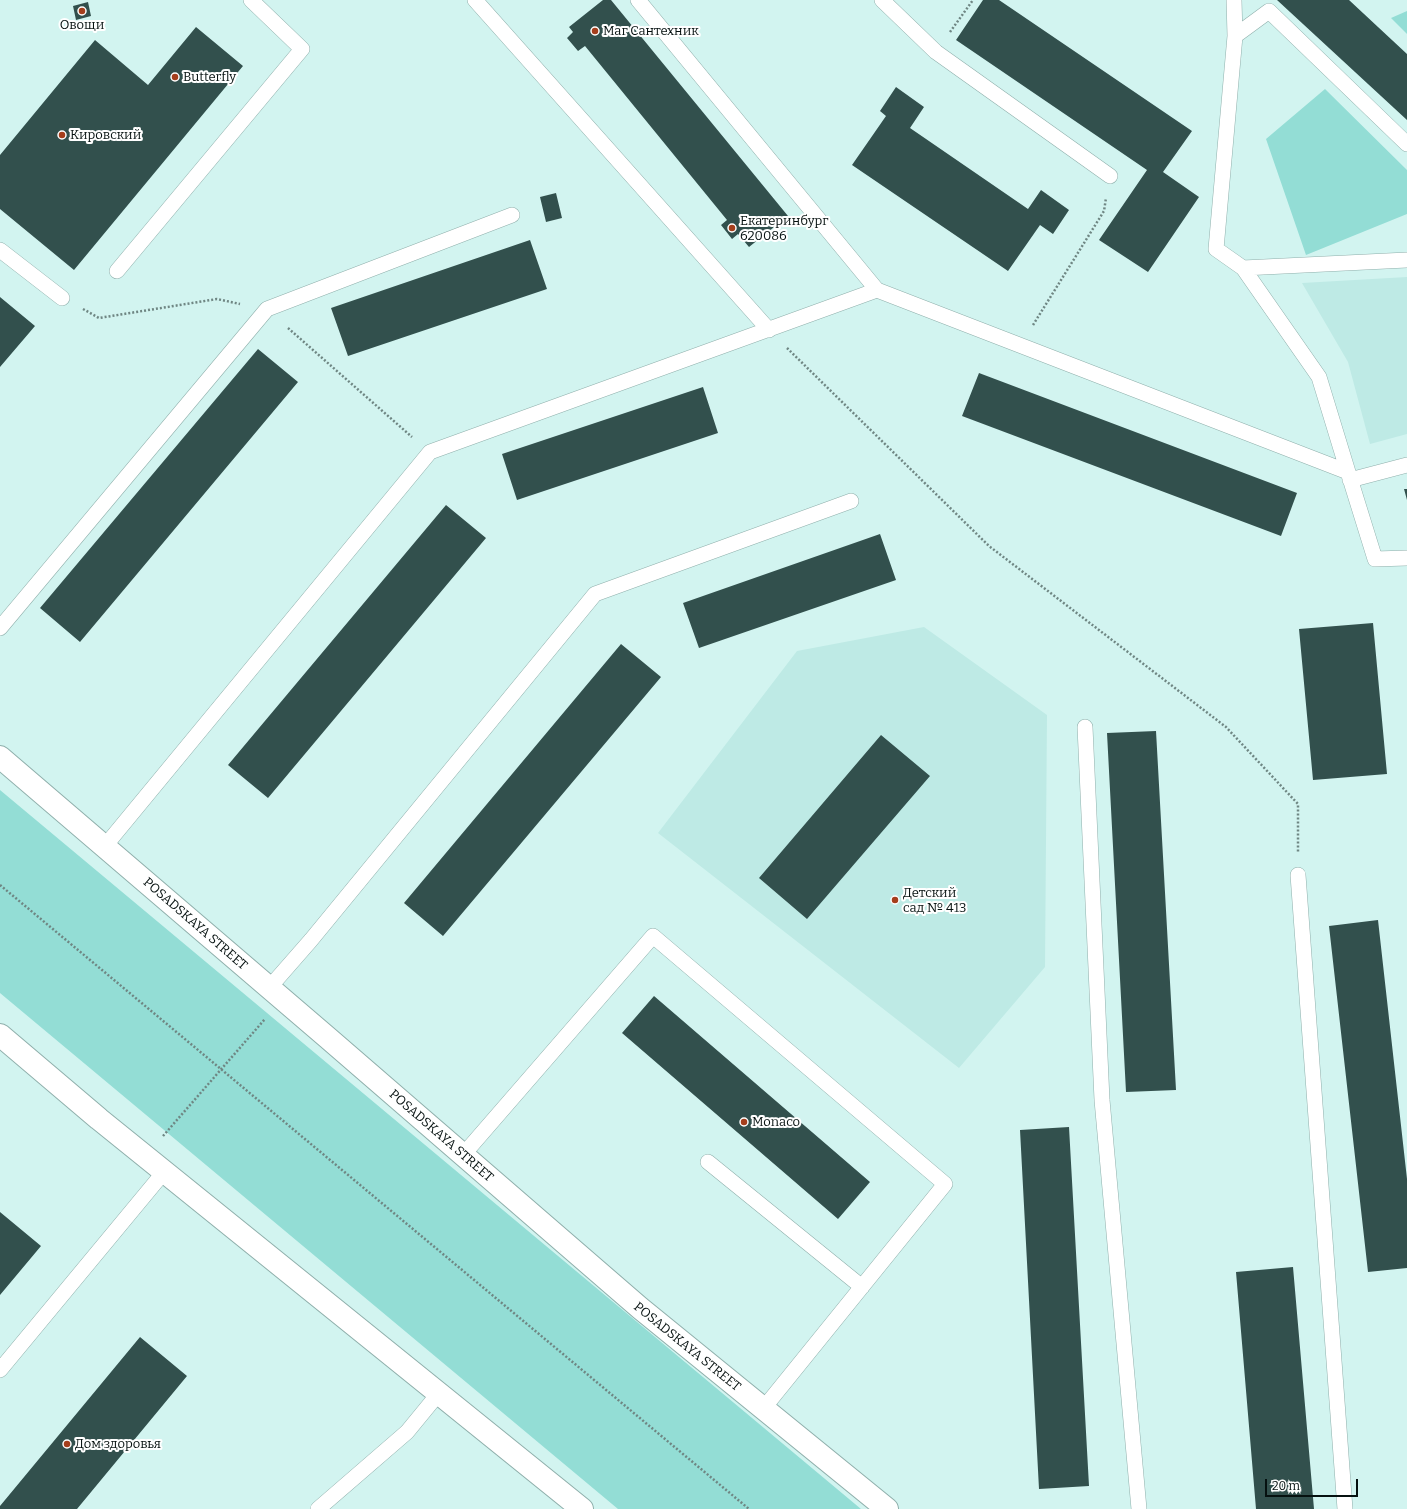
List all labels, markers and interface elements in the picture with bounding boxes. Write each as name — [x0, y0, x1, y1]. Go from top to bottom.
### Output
marker: Овощи — [77, 6, 87, 16]
place label: Овощи — [60, 17, 104, 33]
place label: Маг Сантехник — [603, 23, 699, 39]
marker: Маг Сантехник — [590, 26, 600, 36]
place label: Butterfly — [183, 69, 236, 85]
marker: Butterfly — [170, 72, 180, 82]
place label: Кировский — [70, 127, 141, 143]
marker: Кировский — [57, 130, 67, 140]
place label: Екатеринбург 620086 — [740, 213, 828, 244]
marker: Екатеринбург 620086 — [727, 223, 737, 233]
street label: POSADSKAYA STREET — [140, 875, 250, 973]
place label: Детский сад № 413 — [903, 885, 966, 916]
marker: Детский сад № 413 — [890, 895, 900, 905]
street label: POSADSKAYA STREET — [386, 1087, 496, 1185]
place label: Monaco — [752, 1114, 800, 1130]
marker: Monaco — [739, 1117, 749, 1127]
street label: POSADSKAYA STREET — [630, 1299, 744, 1395]
place label: Дом здоровья — [75, 1436, 161, 1452]
marker: Дом здоровья — [62, 1439, 72, 1449]
scale bar — [1267, 1471, 1360, 1497]
text: 20 m — [1272, 1479, 1300, 1493]

